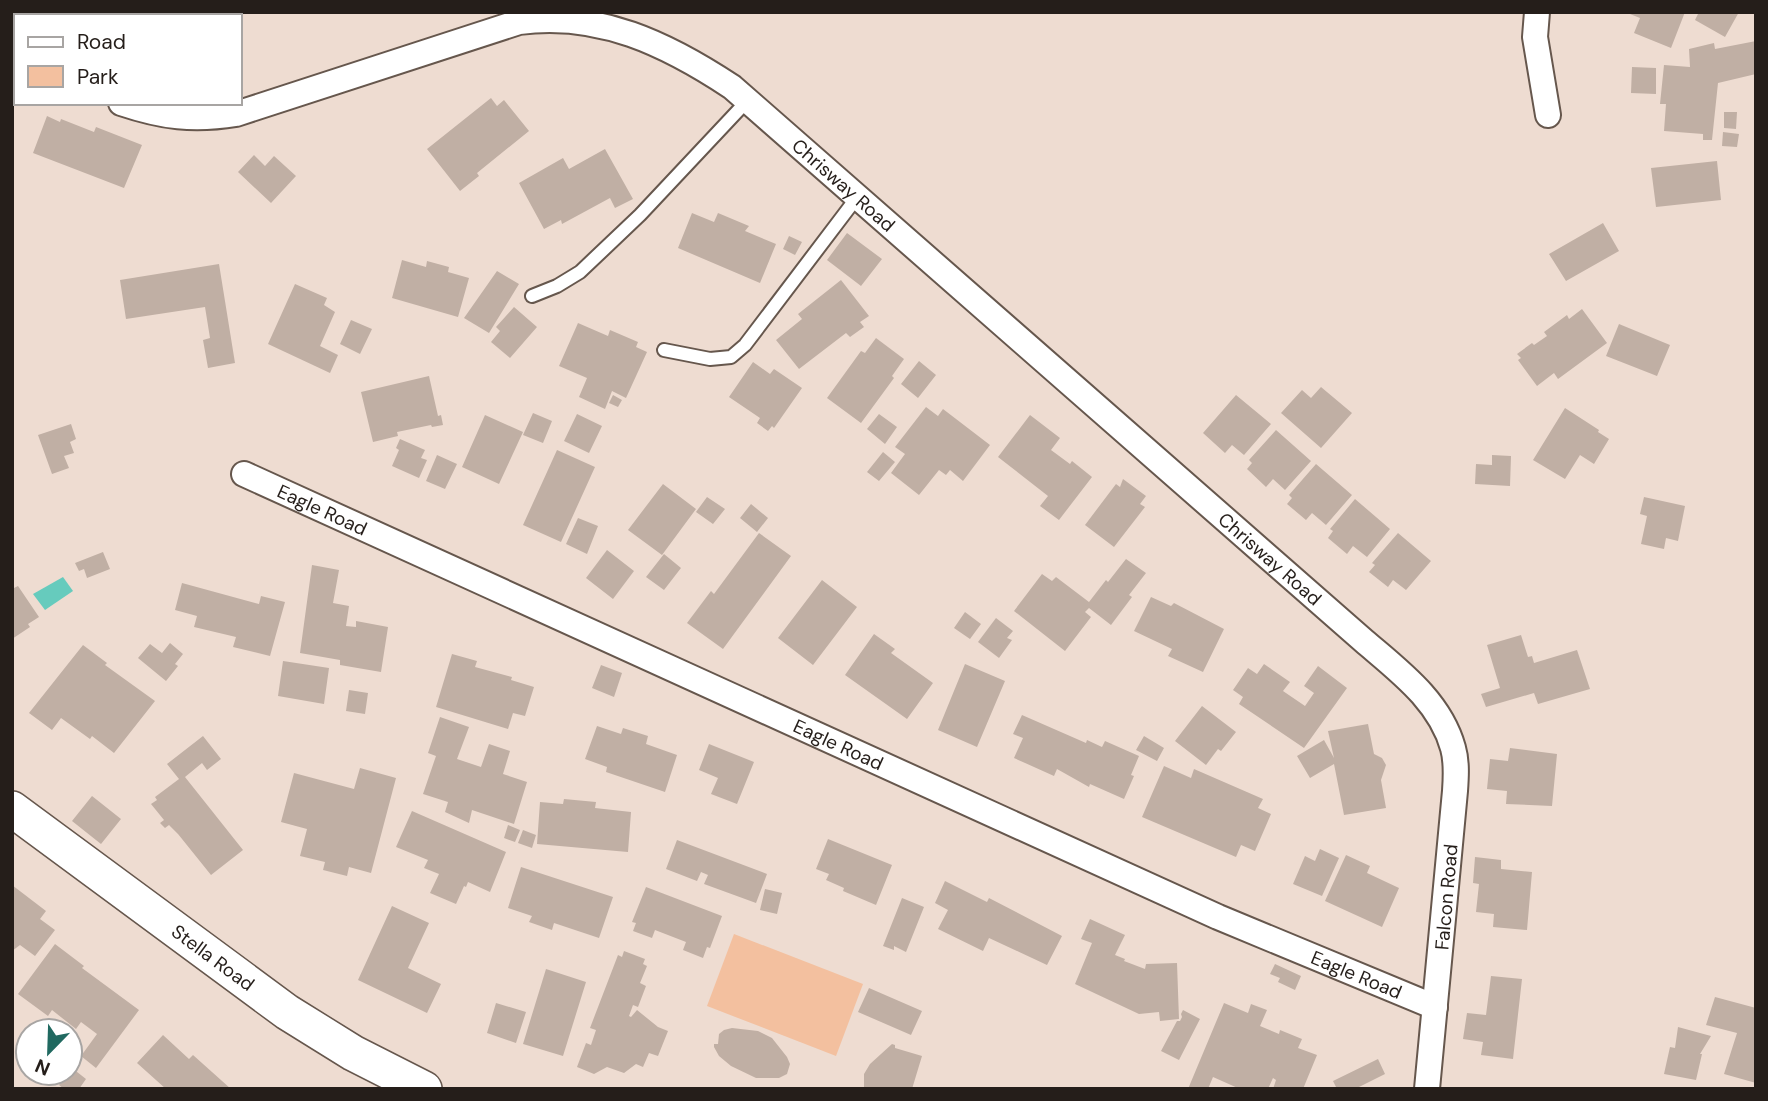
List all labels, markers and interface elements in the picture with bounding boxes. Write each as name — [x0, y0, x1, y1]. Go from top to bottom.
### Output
legend — [14, 14, 242, 105]
text: Road — [77, 28, 126, 56]
text: Park — [77, 63, 119, 91]
street label: Chrisway Road — [786, 133, 900, 237]
street label: Eagle Road — [273, 479, 371, 541]
street label: Chrisway Road — [1213, 507, 1327, 611]
street label: Eagle Road — [789, 714, 887, 776]
street label: Falcon Road — [1429, 843, 1464, 951]
street label: Stella Road — [166, 919, 259, 997]
street label: Eagle Road — [1307, 945, 1406, 1005]
north arrow — [14, 1017, 84, 1087]
text: N — [31, 1053, 54, 1081]

